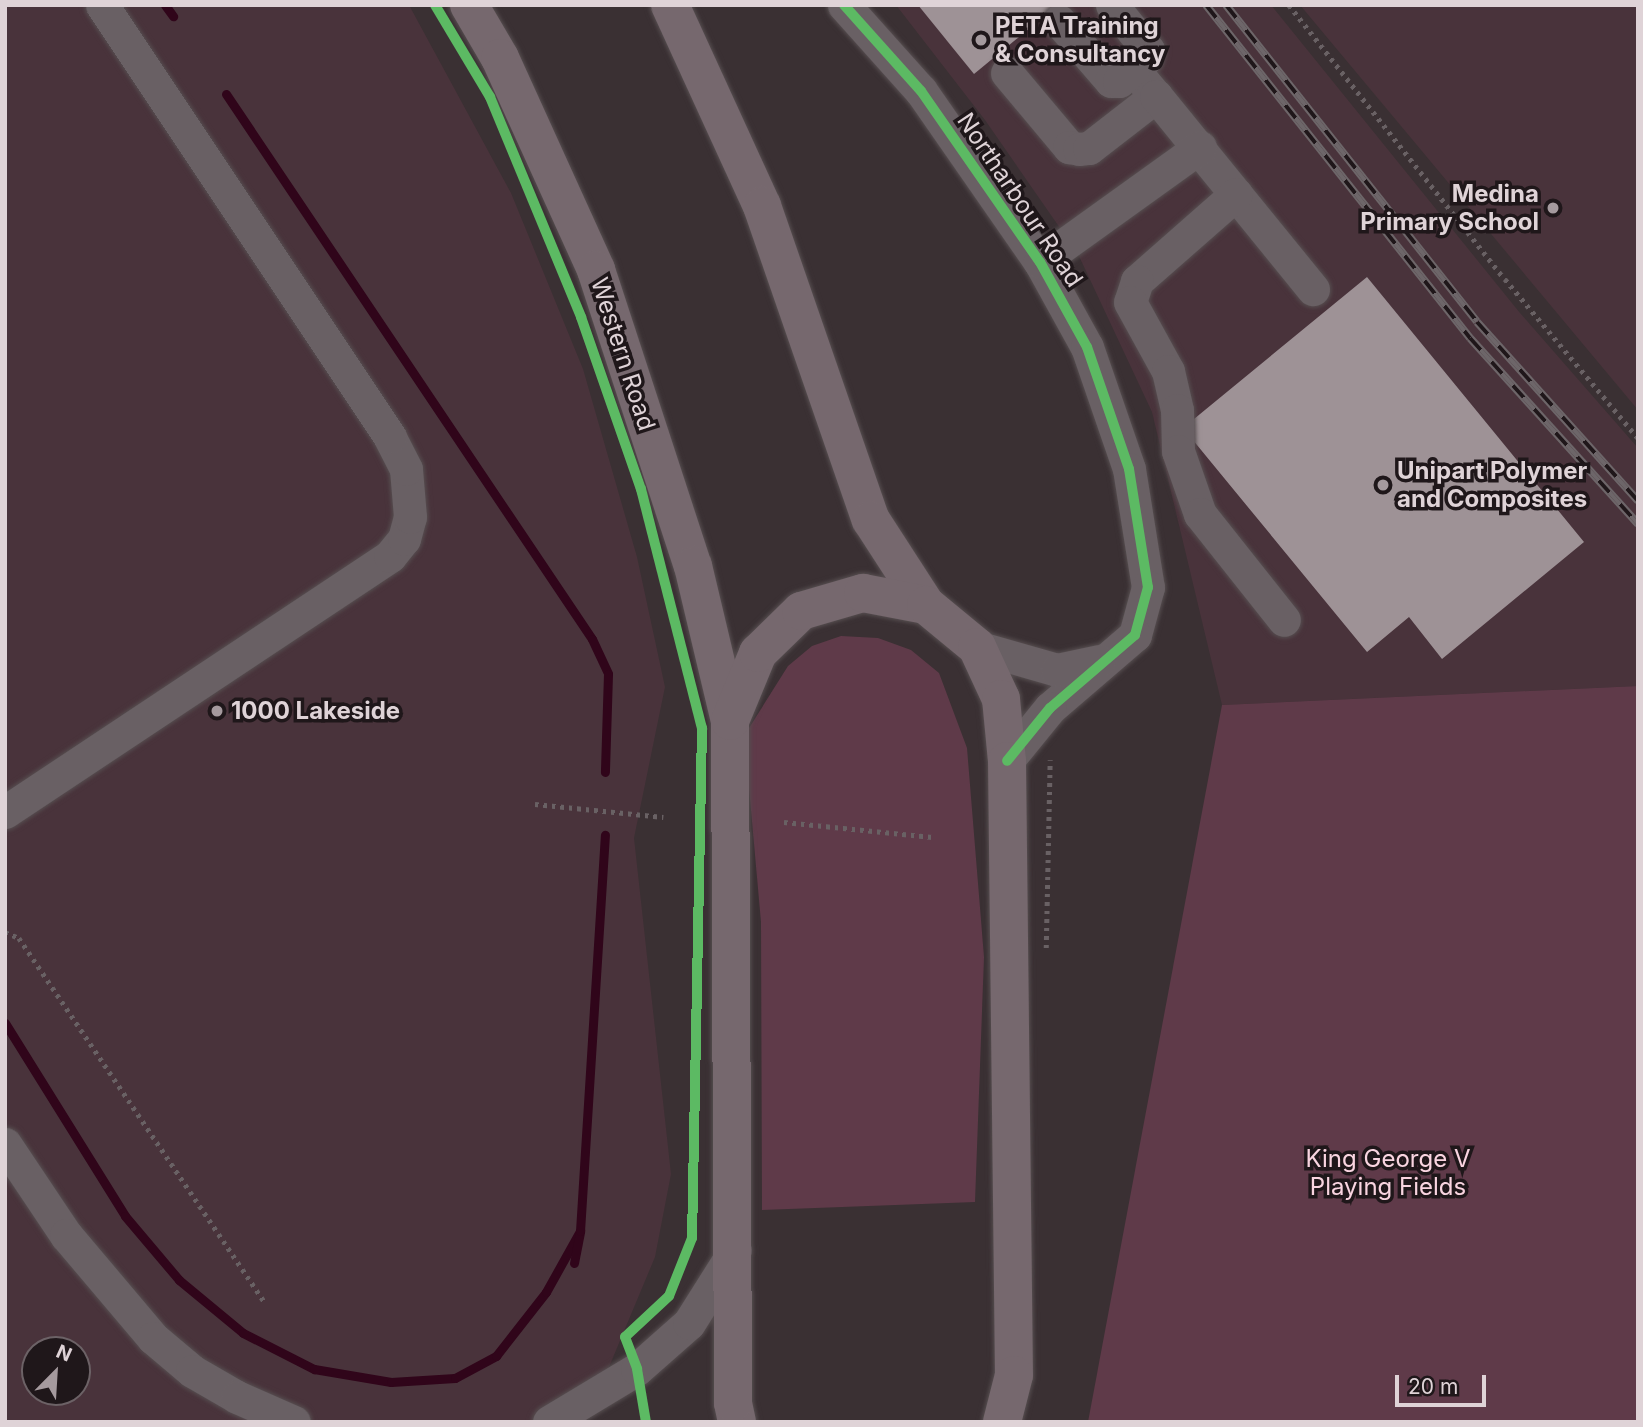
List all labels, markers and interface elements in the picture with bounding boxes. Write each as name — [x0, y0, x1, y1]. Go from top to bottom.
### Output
place label: PETA Training & Consultancy — [995, 12, 1165, 68]
marker: PETA Training & Consultancy — [973, 32, 989, 48]
street label: Northarbour Road — [951, 107, 1089, 293]
place label: Medina Primary School — [1360, 180, 1539, 236]
marker: Medina Primary School — [1545, 200, 1561, 216]
street label: Western Road — [585, 274, 661, 434]
place label: Unipart Polymer and Composites — [1397, 457, 1587, 513]
marker: Unipart Polymer and Composites — [1375, 477, 1391, 493]
place label: 1000 Lakeside — [231, 697, 400, 725]
marker: 1000 Lakeside — [209, 703, 225, 719]
park label: King George V Playing Fields — [1306, 1145, 1470, 1201]
north arrow — [21, 1336, 91, 1406]
text: N — [53, 1340, 75, 1367]
scale bar — [1398, 1360, 1489, 1404]
text: 20 m — [1408, 1374, 1458, 1399]

